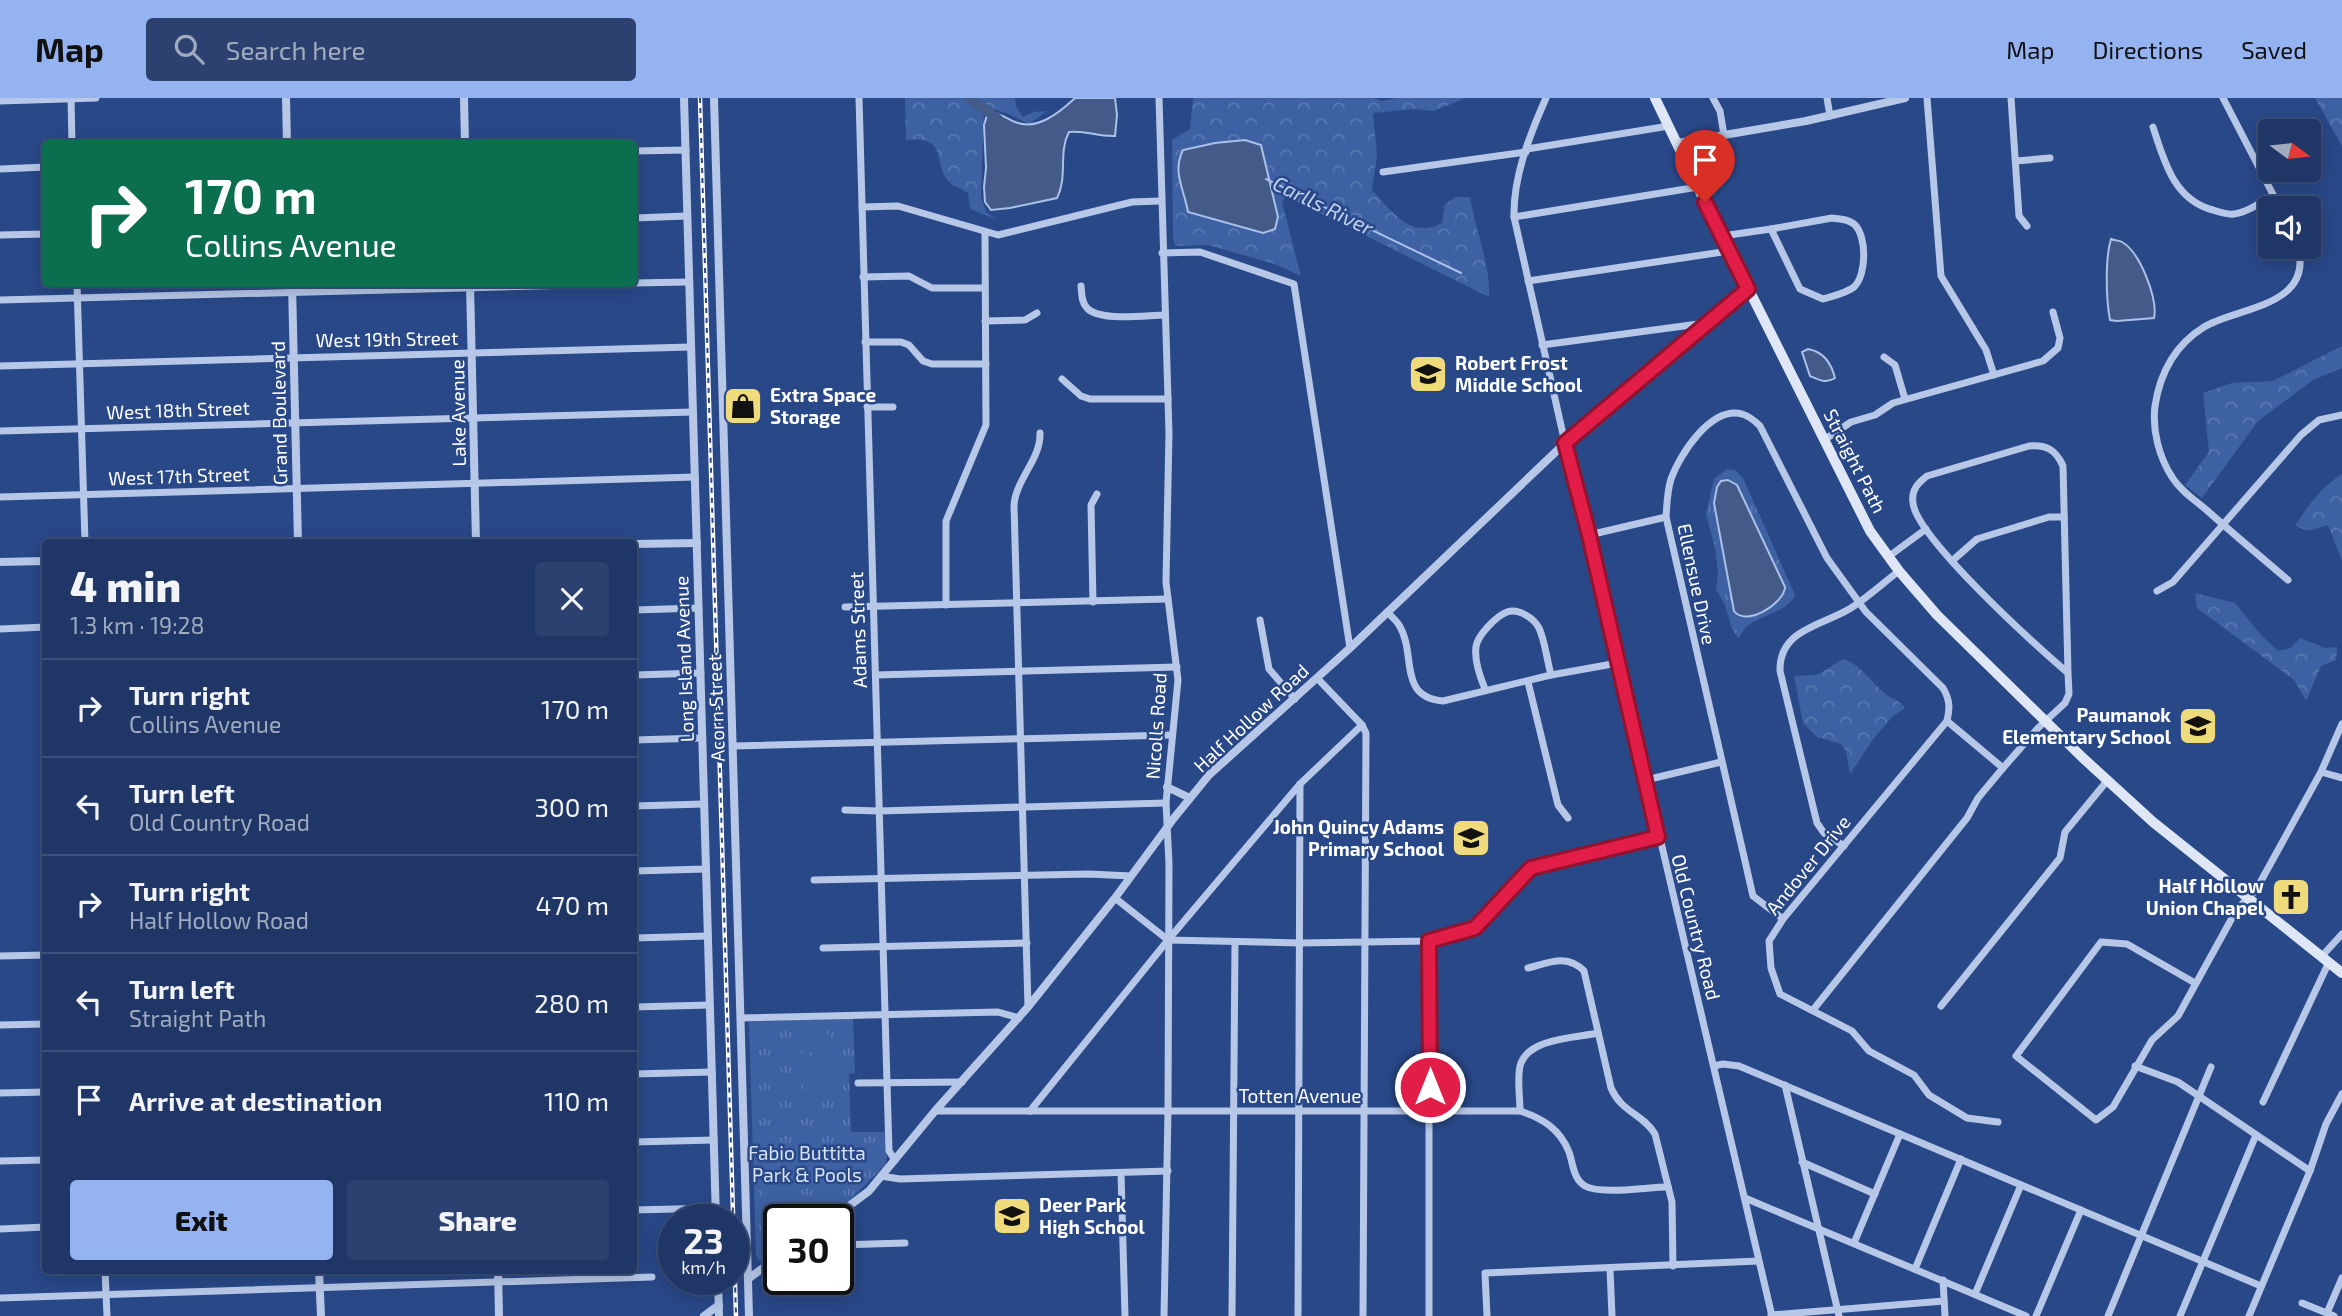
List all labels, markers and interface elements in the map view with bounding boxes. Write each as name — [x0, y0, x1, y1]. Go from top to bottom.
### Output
search box — [146, 18, 636, 81]
text: Map — [35, 29, 104, 69]
icon: search — [170, 30, 208, 68]
text: Search here — [226, 34, 365, 65]
text: Map — [2006, 35, 2054, 64]
text: Directions — [2092, 35, 2203, 64]
text: Saved — [2241, 35, 2307, 64]
north arrow — [2258, 119, 2320, 182]
map controls — [2258, 119, 2321, 259]
pin — [1675, 130, 1735, 202]
icon: arrive — [1686, 141, 1724, 179]
text: 170 m — [185, 165, 317, 224]
icon: right — [70, 168, 161, 259]
water label: Carlls River — [1269, 170, 1379, 240]
button: sound — [2258, 196, 2321, 259]
text: Collins Avenue — [185, 225, 397, 263]
street label: West 19th Street — [315, 326, 459, 351]
street label: Grand Boulevard — [266, 341, 291, 485]
place label: Robert Frost Middle School — [1455, 351, 1583, 396]
school or university icon: Robert Frost Middle School — [1407, 353, 1449, 395]
street label: Lake Avenue — [445, 359, 470, 467]
place label: Extra Space Storage — [770, 383, 876, 428]
shop icon: Extra Space Storage — [722, 385, 764, 427]
street label: West 18th Street — [106, 396, 250, 423]
street label: Straight Path — [1819, 405, 1891, 517]
street label: West 17th Street — [108, 462, 250, 489]
street label: Ellensue Drive — [1673, 521, 1722, 647]
text: 4 min — [70, 560, 181, 610]
button: close — [535, 562, 609, 636]
street label: Adams Street — [844, 571, 871, 689]
street label: Long Island Avenue — [669, 575, 698, 743]
text: 1.3 km · 19:28 — [70, 611, 205, 639]
street label: Acorn Street — [702, 654, 729, 762]
street label: Half Hollow Road — [1188, 659, 1313, 777]
street label: Nicolls Road — [1140, 672, 1171, 780]
text: Turn right — [129, 679, 250, 710]
icon: right — [70, 689, 108, 727]
text: 170 m — [541, 693, 609, 724]
place label: Paumanok Elementary School — [2002, 703, 2172, 749]
school or university icon: Paumanok Elementary School — [2177, 705, 2219, 747]
text: Collins Avenue — [129, 710, 281, 738]
text: Turn left — [129, 777, 235, 808]
icon: left — [70, 787, 108, 825]
text: 300 m — [535, 791, 609, 822]
text: Old Country Road — [129, 808, 310, 836]
street label: Andover Drive — [1761, 810, 1855, 919]
place label: John Quincy Adams Primary School — [1273, 815, 1445, 861]
school or university icon: John Quincy Adams Primary School — [1450, 817, 1492, 859]
street label: Old Country Road — [1667, 852, 1726, 1002]
place label: Half Hollow Union Chapel — [2146, 874, 2265, 919]
text: Turn right — [129, 875, 250, 906]
church icon: Half Hollow Union Chapel — [2270, 876, 2312, 918]
icon: right — [70, 885, 108, 923]
text: 470 m — [535, 889, 609, 920]
text: Half Hollow Road — [129, 906, 309, 934]
text: Turn left — [129, 973, 235, 1004]
icon: left — [70, 983, 108, 1021]
text: 280 m — [534, 987, 609, 1018]
text: Straight Path — [129, 1004, 266, 1032]
position arrow — [1393, 1050, 1467, 1124]
icon: arrive — [70, 1081, 108, 1119]
street label: Totten Avenue — [1239, 1084, 1361, 1107]
text: Arrive at destination — [129, 1085, 382, 1116]
text: 110 m — [544, 1085, 609, 1116]
park label: Fabio Buttitta Park & Pools — [748, 1141, 866, 1186]
button: Exit — [70, 1180, 333, 1260]
button: Share — [347, 1180, 609, 1260]
place label: Deer Park High School — [1039, 1193, 1146, 1238]
school or university icon: Deer Park High School — [991, 1195, 1033, 1237]
speed limit sign: 30 — [763, 1204, 854, 1295]
text: 23 — [683, 1219, 724, 1261]
text: km/h — [681, 1256, 726, 1278]

